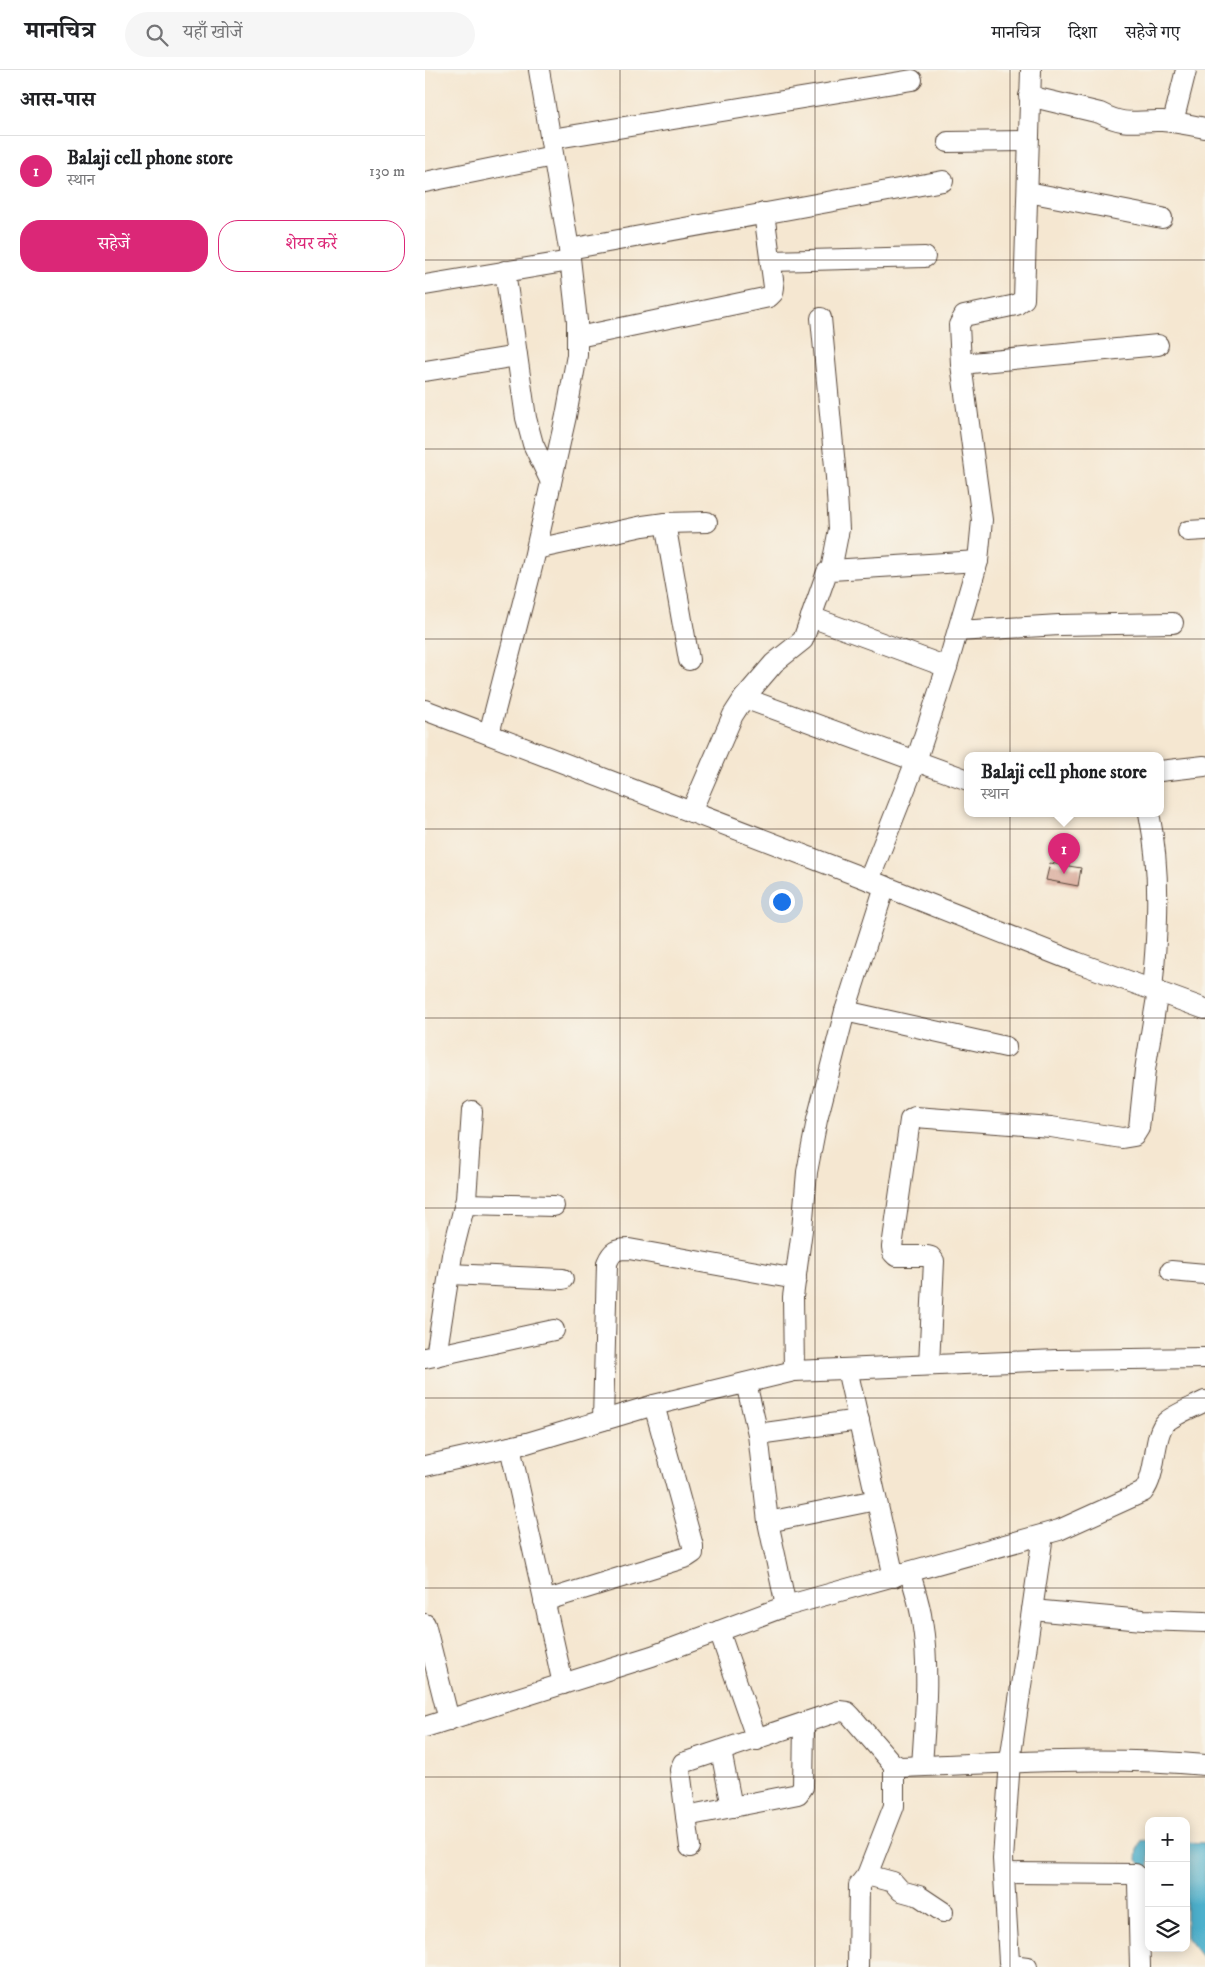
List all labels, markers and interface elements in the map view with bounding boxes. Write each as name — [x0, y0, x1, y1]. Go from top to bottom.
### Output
search box — [125, 12, 475, 57]
text: मानचित्र — [25, 16, 95, 46]
icon: search — [143, 21, 171, 49]
text: यहाँ खोजें — [183, 21, 243, 44]
text: मानचित्र — [992, 22, 1040, 44]
text: दिशा — [1068, 22, 1097, 44]
text: सहेजे गए — [1125, 22, 1180, 44]
text: आस-पास — [20, 87, 95, 113]
text: Balaji cell phone store — [67, 147, 233, 170]
text: 1 — [33, 161, 39, 181]
text: 130 m — [369, 161, 405, 181]
text: स्थान — [67, 170, 95, 190]
button: सहेजें — [20, 220, 208, 272]
button: शेयर करें — [218, 220, 405, 272]
popup — [964, 752, 1164, 817]
text: Balaji cell phone store — [981, 761, 1147, 784]
text: स्थान — [981, 784, 1009, 804]
pin: 1 — [1048, 833, 1080, 874]
your location — [769, 889, 795, 915]
map controls — [1145, 1817, 1190, 1952]
button: + — [1145, 1817, 1190, 1862]
button: − — [1145, 1862, 1190, 1907]
button: layers — [1145, 1907, 1190, 1952]

